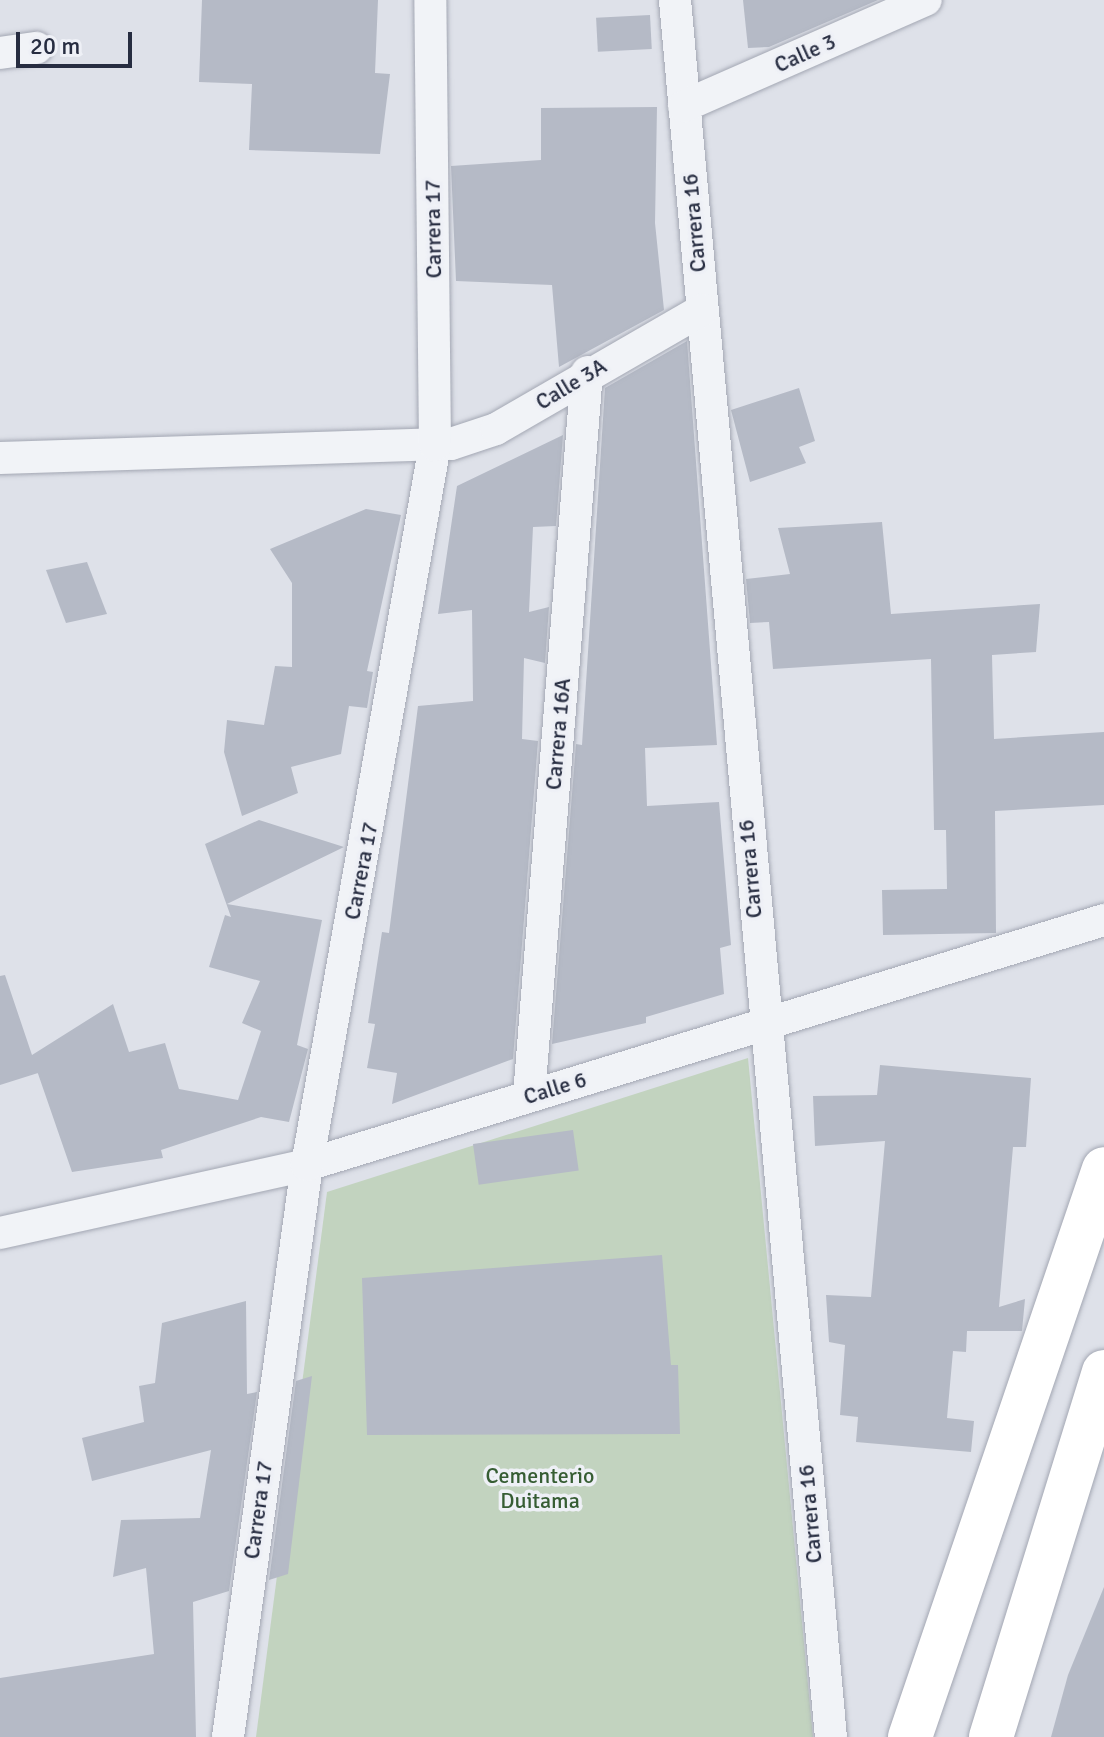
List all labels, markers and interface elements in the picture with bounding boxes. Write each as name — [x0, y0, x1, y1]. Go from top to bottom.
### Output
scale bar — [20, 16, 136, 66]
street label: Calle 3 — [770, 28, 840, 78]
text: 20 m — [30, 31, 80, 61]
street label: Carrera 16 — [677, 173, 711, 273]
street label: Carrera 17 — [419, 179, 447, 279]
street label: Calle 3A — [531, 353, 611, 415]
street label: Carrera 16A — [540, 677, 576, 791]
street label: Carrera 16 — [733, 819, 767, 919]
street label: Carrera 17 — [339, 820, 383, 922]
street label: Calle 6 — [520, 1066, 590, 1110]
street label: Carrera 17 — [238, 1459, 278, 1561]
park label: Cementerio Duitama — [485, 1462, 595, 1514]
street label: Carrera 16 — [793, 1464, 827, 1564]

